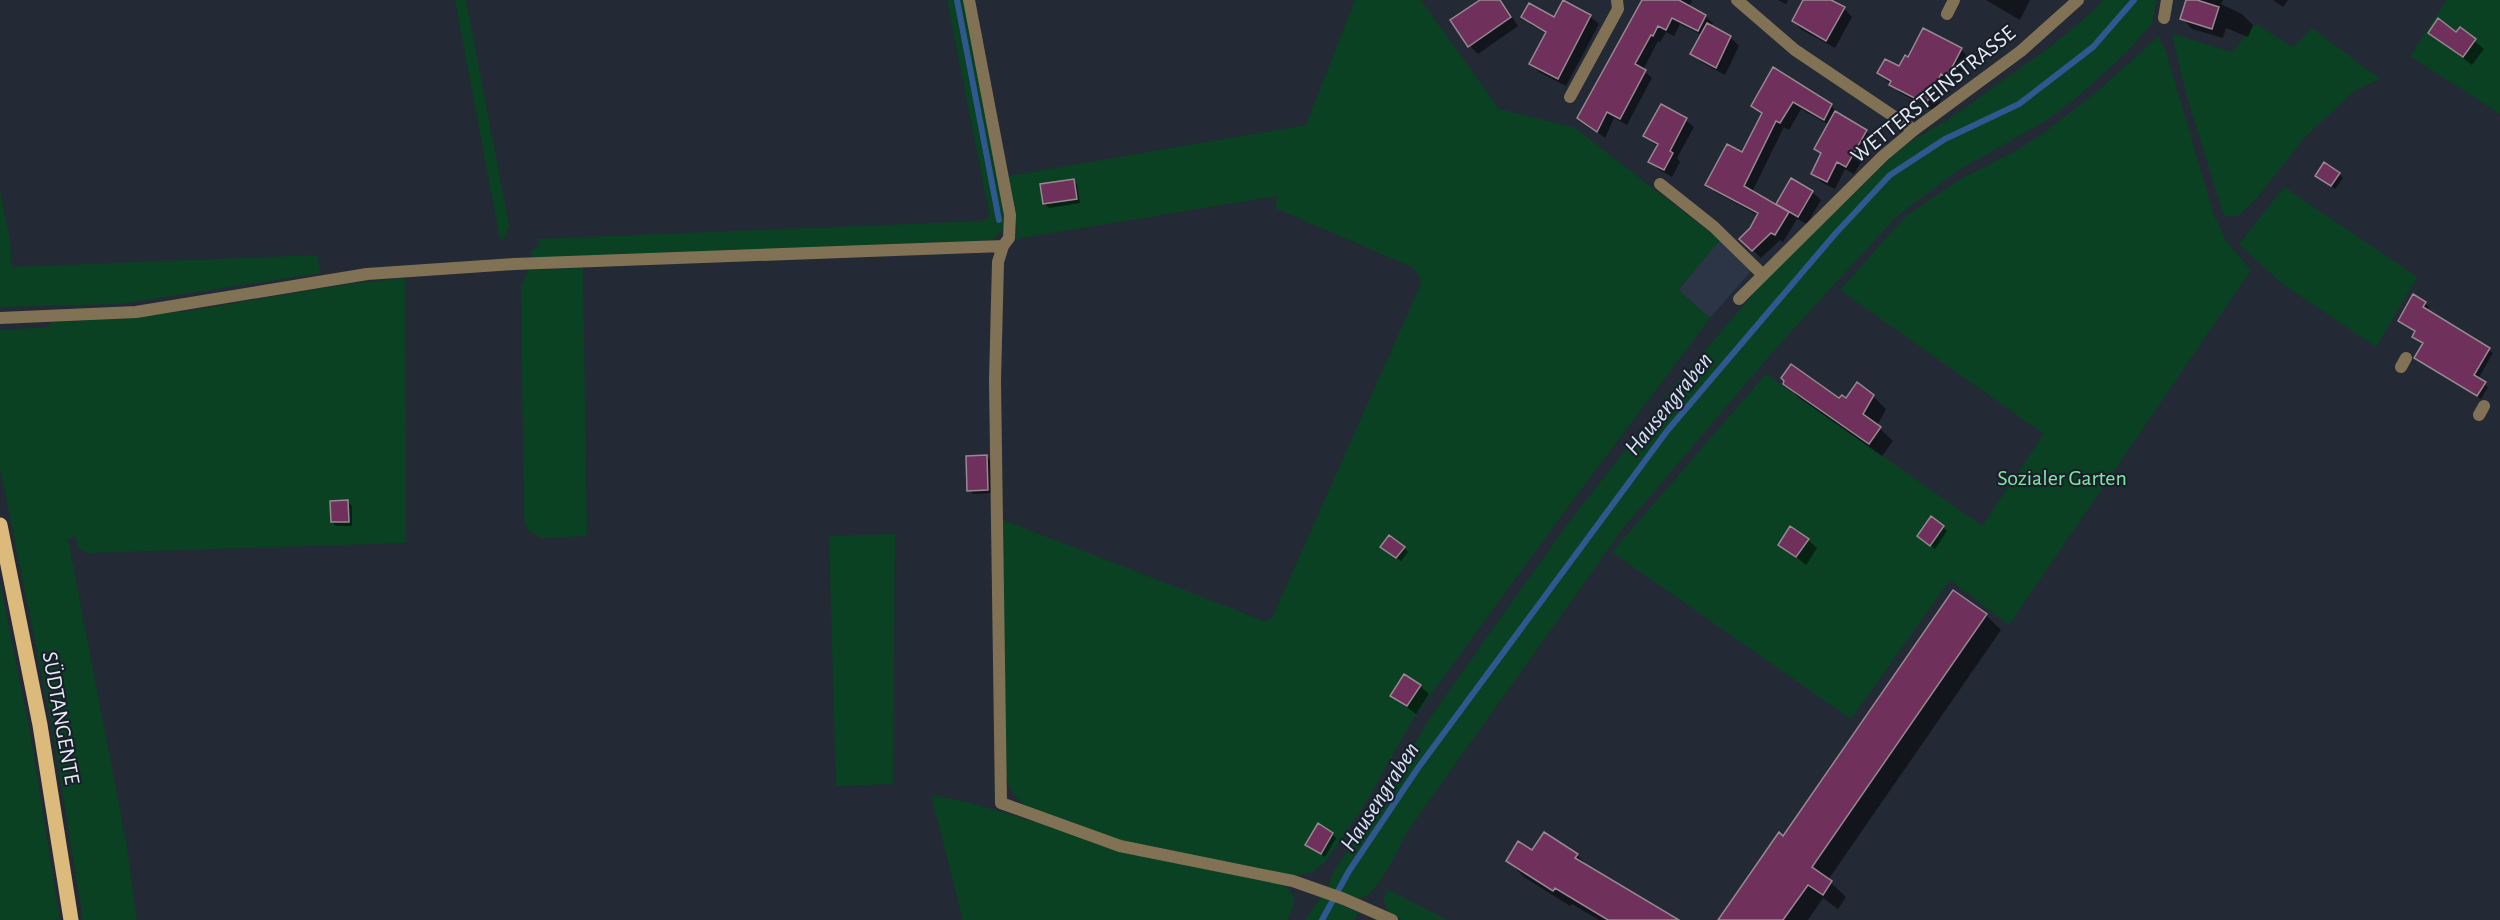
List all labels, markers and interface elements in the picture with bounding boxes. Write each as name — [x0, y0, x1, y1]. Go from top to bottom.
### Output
street label: WETTERSTEINSTRASSE — [1847, 21, 2020, 167]
water label: Hausengraben — [1620, 348, 1718, 460]
park label: Sozialer Garten — [1997, 467, 2127, 489]
street label: SÜDTANGENTE — [39, 650, 84, 786]
water label: Hausengraben — [1336, 738, 1424, 856]

